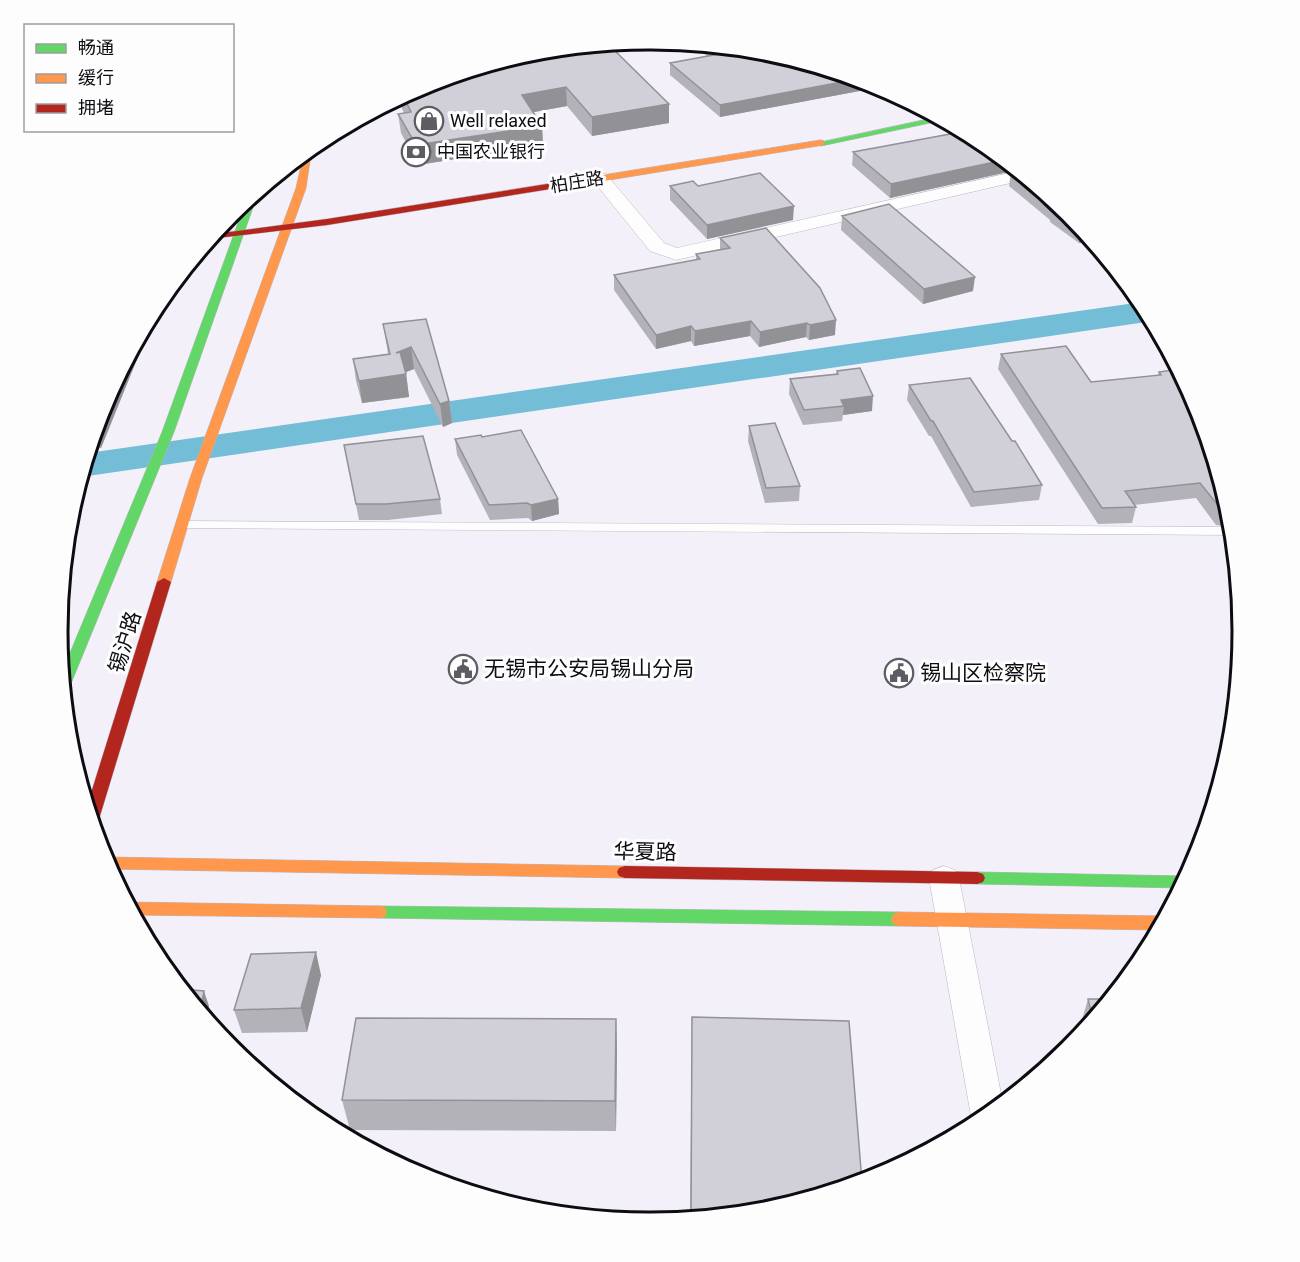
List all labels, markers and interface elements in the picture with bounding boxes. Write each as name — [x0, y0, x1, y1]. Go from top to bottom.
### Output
legend — [24, 24, 234, 132]
text: 畅通 — [78, 37, 114, 58]
text: 缓行 — [78, 67, 114, 88]
text: 拥堵 — [78, 97, 114, 118]
shop icon: Well relaxed — [413, 105, 445, 137]
place label: Well relaxed — [450, 110, 547, 131]
bank icon: 中国农业银行 — [400, 136, 432, 168]
place label: 中国农业银行 — [437, 141, 545, 162]
street label: 柏庄路 — [549, 167, 605, 196]
street label: 锡沪路 — [104, 608, 146, 676]
public building icon: 无锡市公安局锡山分局 — [447, 653, 479, 685]
place label: 无锡市公安局锡山分局 — [484, 657, 694, 681]
public building icon: 锡山区检察院 — [883, 657, 915, 689]
place label: 锡山区检察院 — [920, 661, 1046, 685]
street label: 华夏路 — [613, 839, 677, 865]

